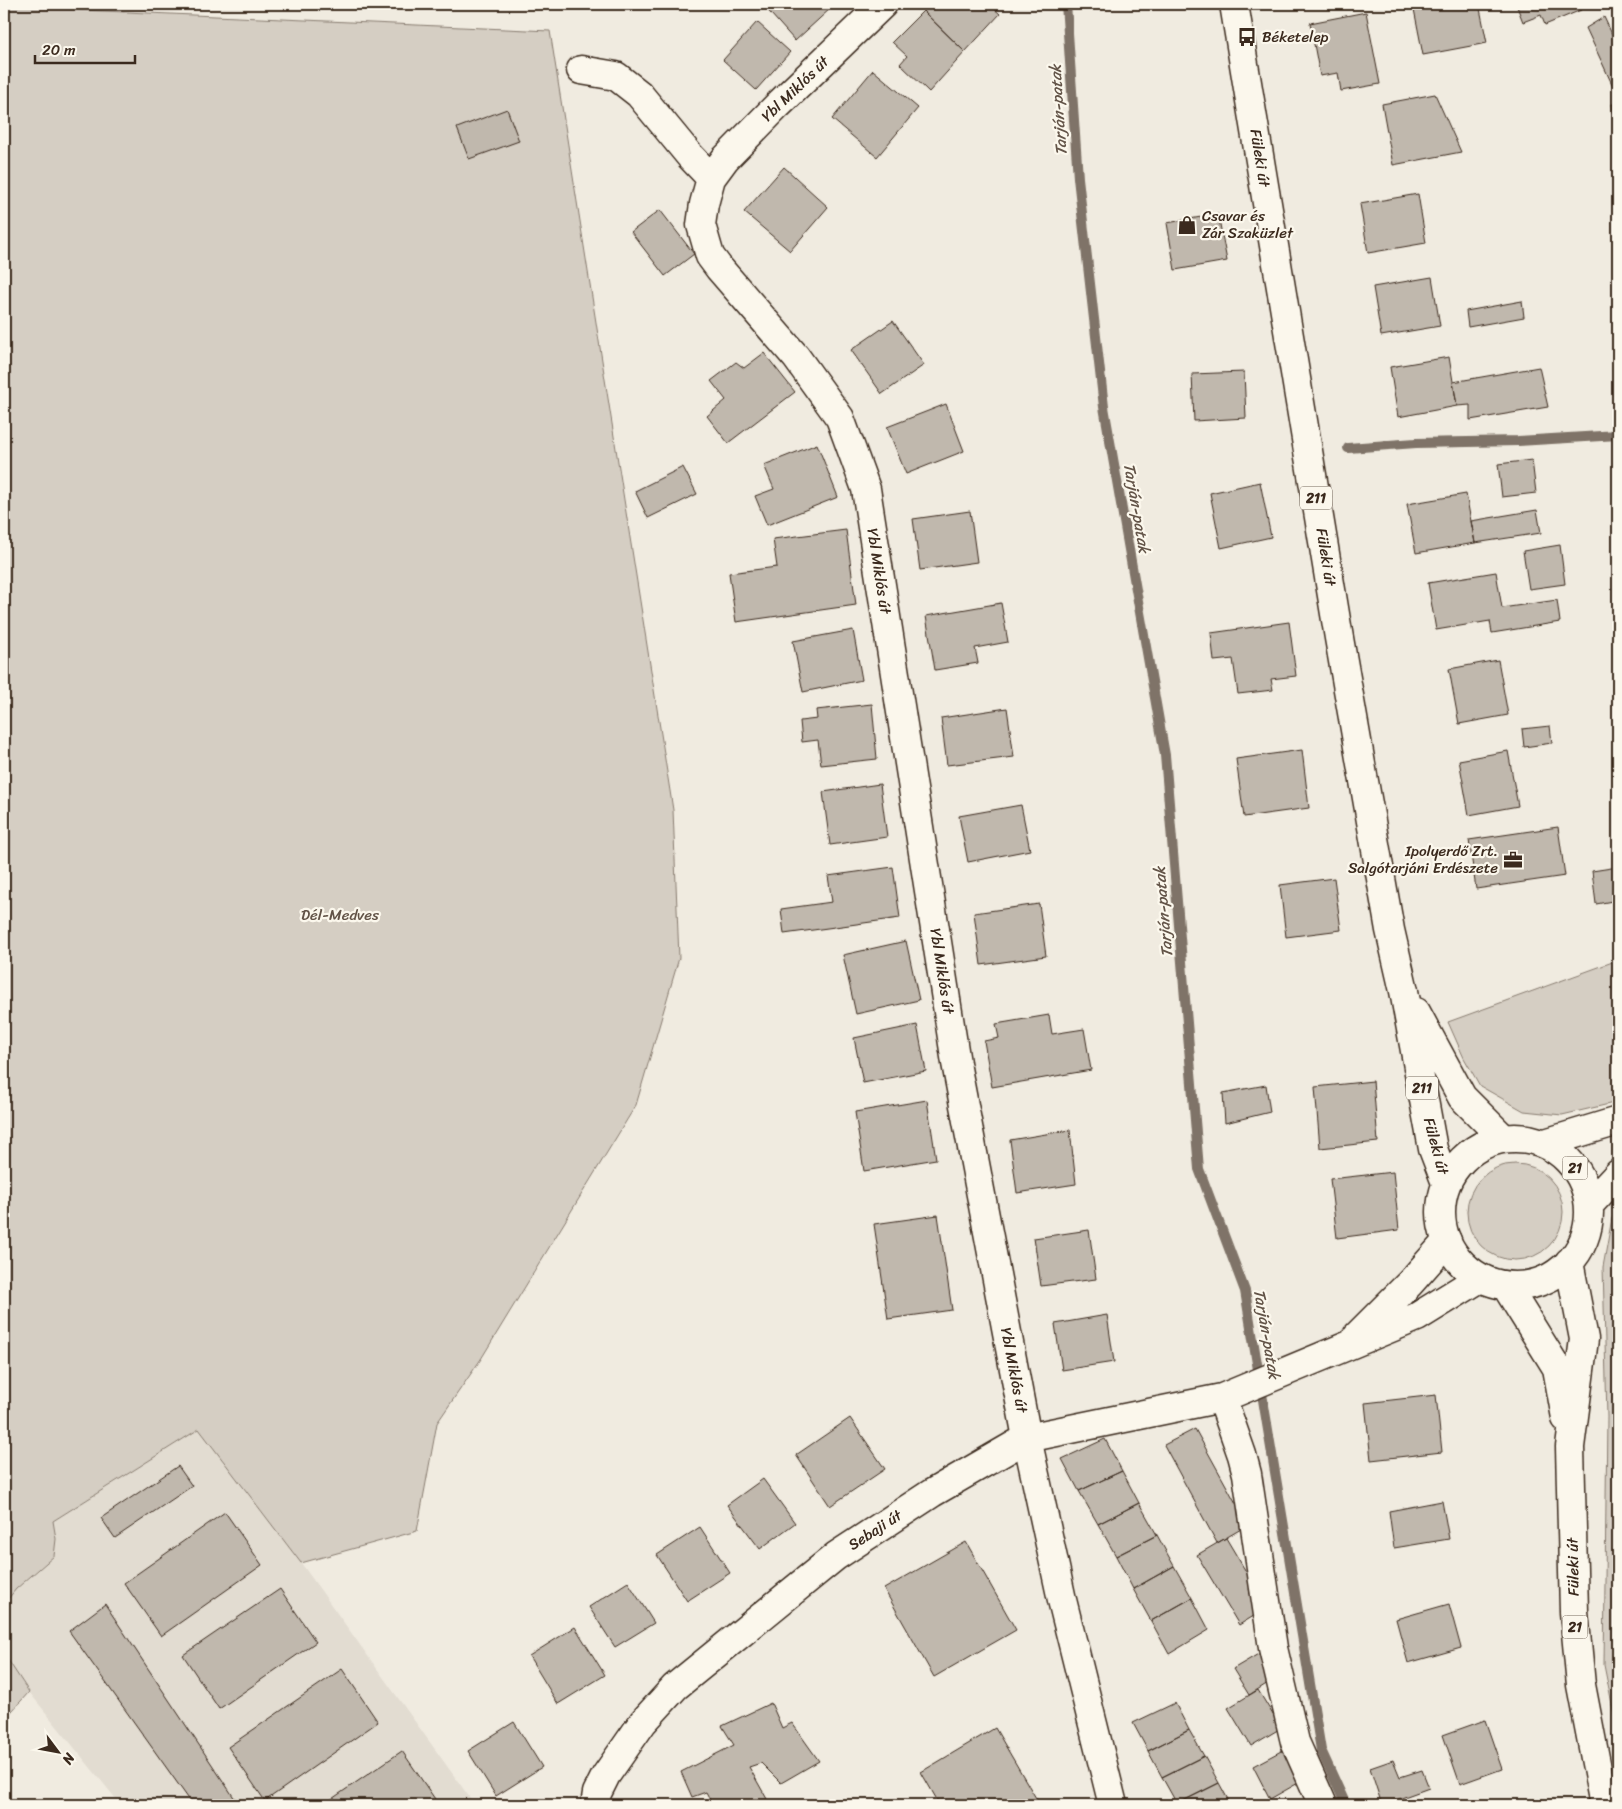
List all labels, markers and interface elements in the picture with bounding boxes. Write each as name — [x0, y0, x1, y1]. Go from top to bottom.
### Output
place label: Béketelep — [1262, 24, 1329, 50]
bus stop icon: Béketelep — [1236, 26, 1258, 48]
scale bar — [35, 32, 135, 64]
text: 20 m — [42, 37, 76, 63]
street label: Ybl Miklós út — [755, 49, 836, 128]
water label: Tarján-patak — [1040, 62, 1076, 157]
street label: Füleki út — [1243, 127, 1278, 190]
place label: Csavar és Zár Szaküzlet — [1202, 203, 1294, 246]
shop icon: Csavar és Zár Szaküzlet — [1176, 214, 1198, 236]
water label: Tarján-patak — [1115, 460, 1159, 557]
road number: 211 — [1300, 486, 1332, 509]
street label: Ybl Miklós út — [859, 526, 899, 617]
street label: Füleki út — [1309, 526, 1344, 589]
place label: Ipolyerdő Zrt. Salgótarjáni Erdészete — [1348, 838, 1498, 881]
office icon: Ipolyerdő Zrt. Salgótarjáni Erdészete — [1502, 849, 1524, 871]
water label: Tarján-patak — [1144, 864, 1181, 959]
park label: Dél-Medves — [301, 902, 379, 928]
street label: Ybl Miklós út — [922, 926, 962, 1017]
road number: 211 — [1406, 1076, 1438, 1100]
street label: Füleki út — [1416, 1114, 1456, 1178]
road number: 21 — [1562, 1156, 1588, 1180]
water label: Tarján-patak — [1245, 1286, 1289, 1383]
street label: Ybl Miklós út — [993, 1325, 1035, 1416]
street label: Sebaji út — [843, 1502, 908, 1557]
street label: Füleki út — [1559, 1537, 1587, 1596]
road number: 21 — [1562, 1615, 1588, 1638]
north arrow — [32, 1726, 82, 1776]
text: N — [55, 1747, 82, 1770]

